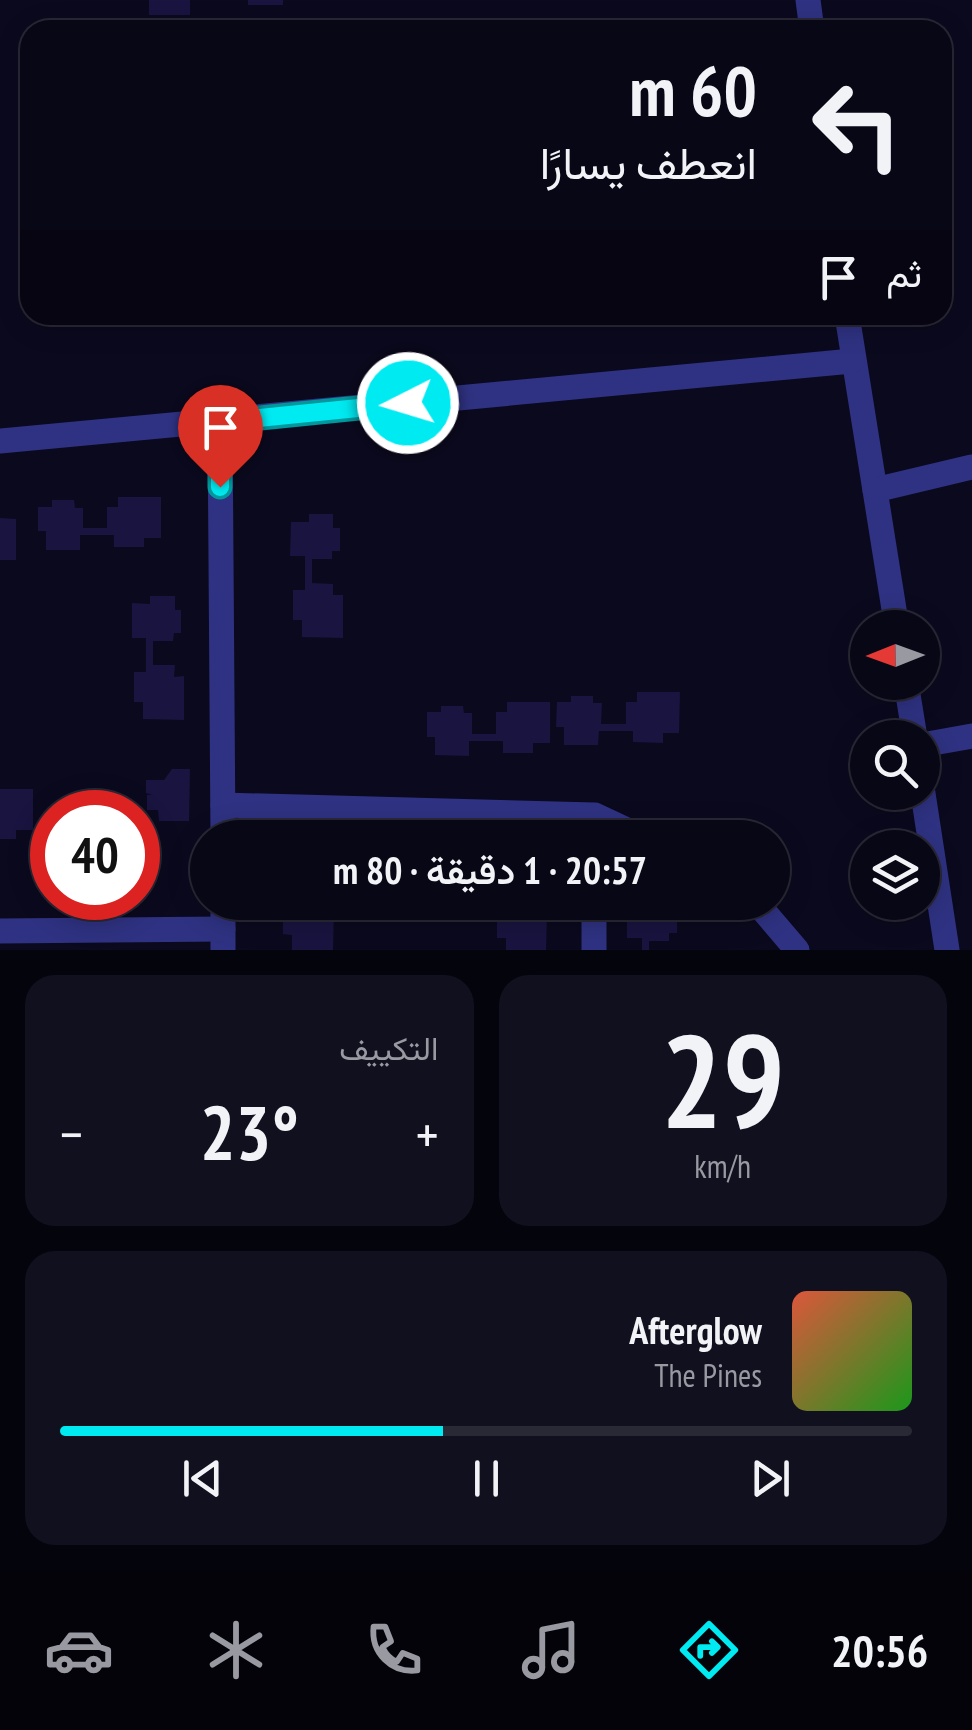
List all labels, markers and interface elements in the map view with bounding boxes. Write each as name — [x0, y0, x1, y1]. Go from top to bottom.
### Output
text: 60 m — [629, 45, 757, 135]
icon: left — [792, 60, 922, 190]
text: انعطف يسارًا — [540, 133, 757, 191]
text: ثم — [886, 248, 922, 297]
icon: arrive — [811, 250, 866, 305]
position arrow — [356, 351, 460, 455]
pin — [178, 385, 263, 488]
icon: arrive — [193, 400, 248, 455]
north arrow — [850, 610, 940, 700]
map controls — [850, 610, 940, 920]
button: search — [850, 720, 940, 810]
speed limit sign: 40 — [30, 790, 160, 920]
button: layers — [850, 830, 940, 920]
text: 20:57 · 1 دقيقة · 80 m — [333, 845, 647, 894]
text: 29 — [661, 996, 785, 1164]
text: التكييف — [339, 1027, 439, 1069]
text: 23° — [200, 1084, 299, 1181]
text: − — [60, 1098, 83, 1169]
text: + — [416, 1098, 438, 1169]
text: km/h — [694, 1145, 751, 1187]
text: Afterglow — [629, 1305, 762, 1354]
text: The Pines — [654, 1354, 762, 1396]
icon: previous — [175, 1451, 230, 1506]
icon: pause — [459, 1451, 514, 1506]
icon: next — [743, 1451, 798, 1506]
icon: car — [44, 1615, 114, 1685]
icon: climate — [201, 1615, 271, 1685]
icon: phone — [359, 1615, 429, 1685]
icon: music — [516, 1615, 586, 1685]
icon: directions — [674, 1615, 744, 1685]
text: 20:56 — [831, 1621, 928, 1679]

